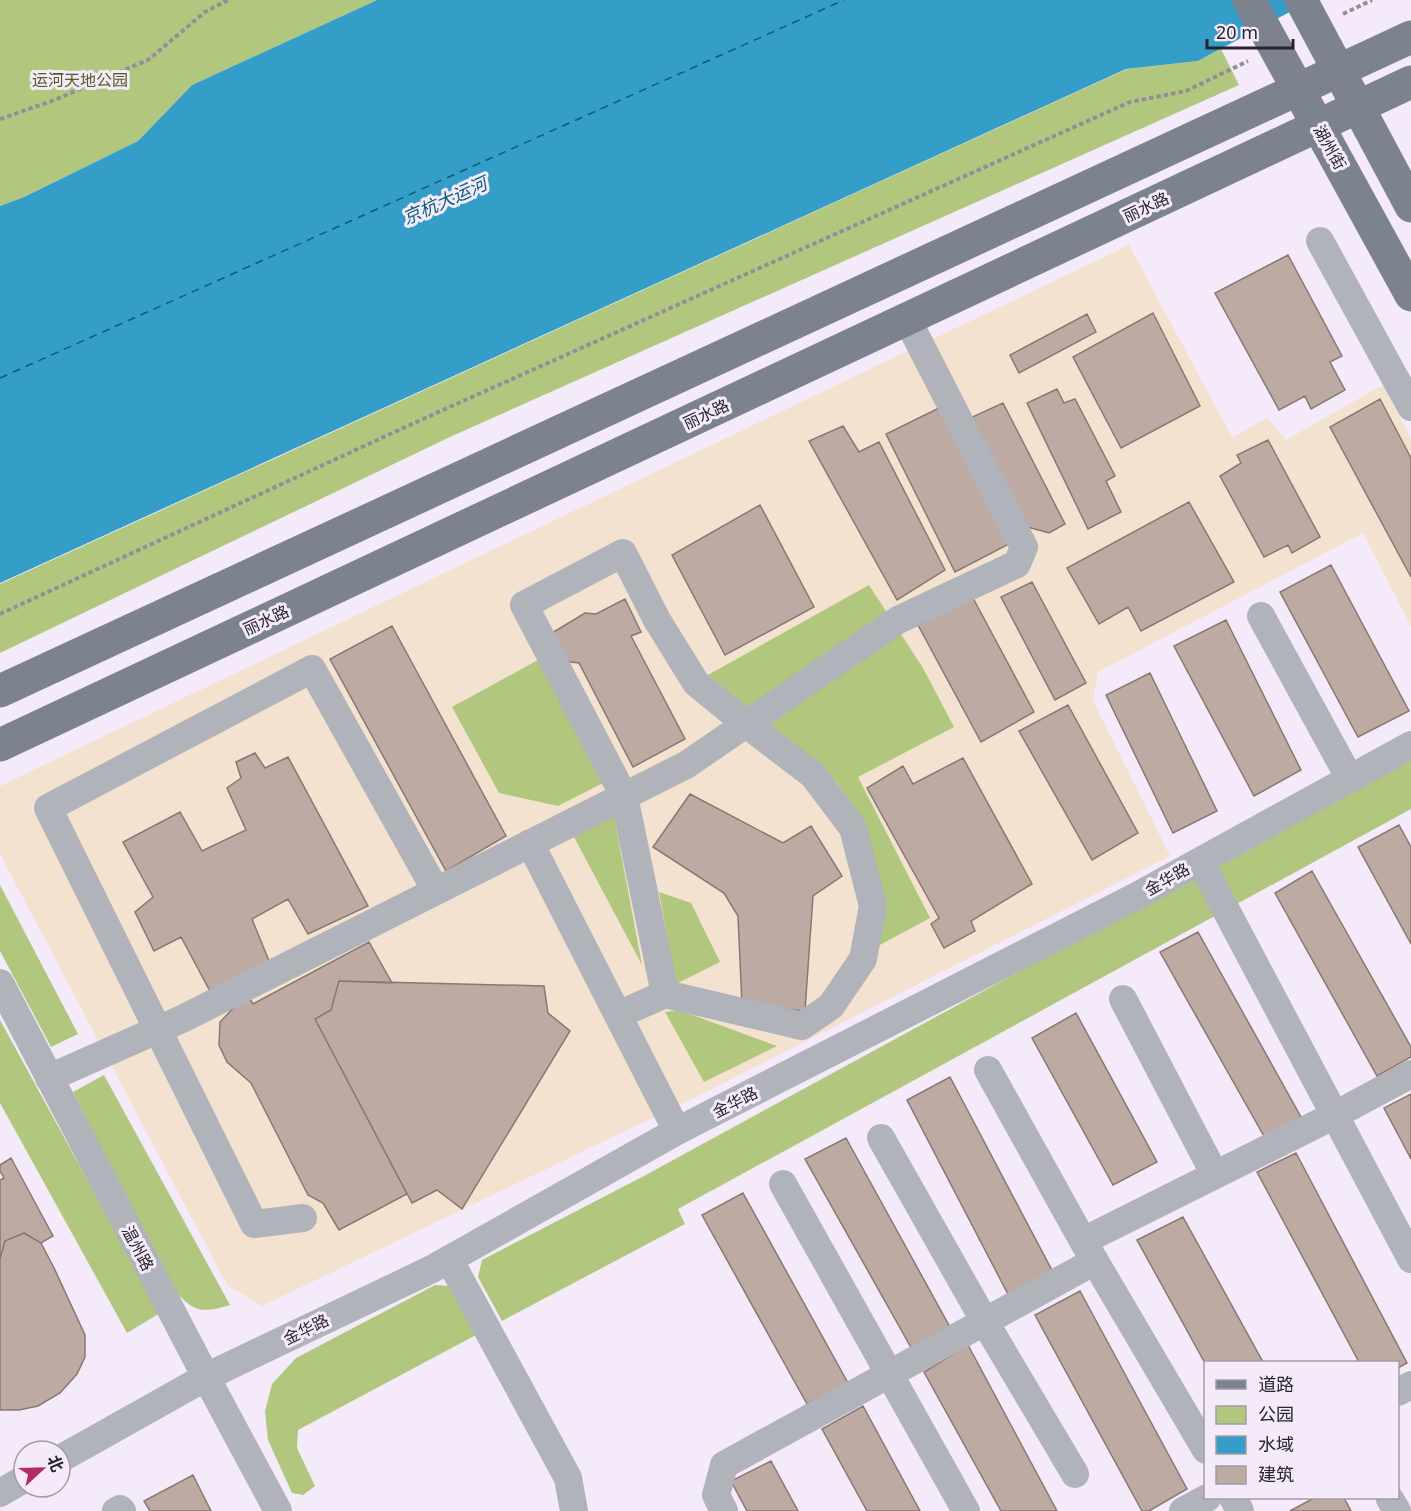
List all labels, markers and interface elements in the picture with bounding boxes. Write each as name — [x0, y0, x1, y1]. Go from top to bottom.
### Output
scale bar — [1207, 12, 1292, 50]
text: 20 m — [1216, 20, 1258, 44]
park label: 运河天地公园 — [32, 69, 128, 91]
street label: 湖州街 — [1309, 121, 1351, 173]
water label: 京杭大运河 — [399, 170, 493, 229]
street label: 丽水路 — [1120, 187, 1172, 227]
street label: 丽水路 — [680, 394, 732, 434]
street label: 丽水路 — [240, 600, 292, 640]
street label: 金华路 — [1141, 858, 1193, 900]
street label: 金华路 — [709, 1081, 761, 1123]
street label: 温州路 — [117, 1222, 159, 1274]
street label: 金华路 — [280, 1309, 332, 1349]
legend — [1204, 1361, 1399, 1499]
text: 道路 — [1258, 1372, 1294, 1396]
text: 公园 — [1258, 1402, 1294, 1426]
text: 水域 — [1258, 1432, 1294, 1456]
north arrow — [12, 1439, 72, 1499]
text: 北 — [43, 1452, 69, 1475]
text: 建筑 — [1258, 1462, 1294, 1486]

